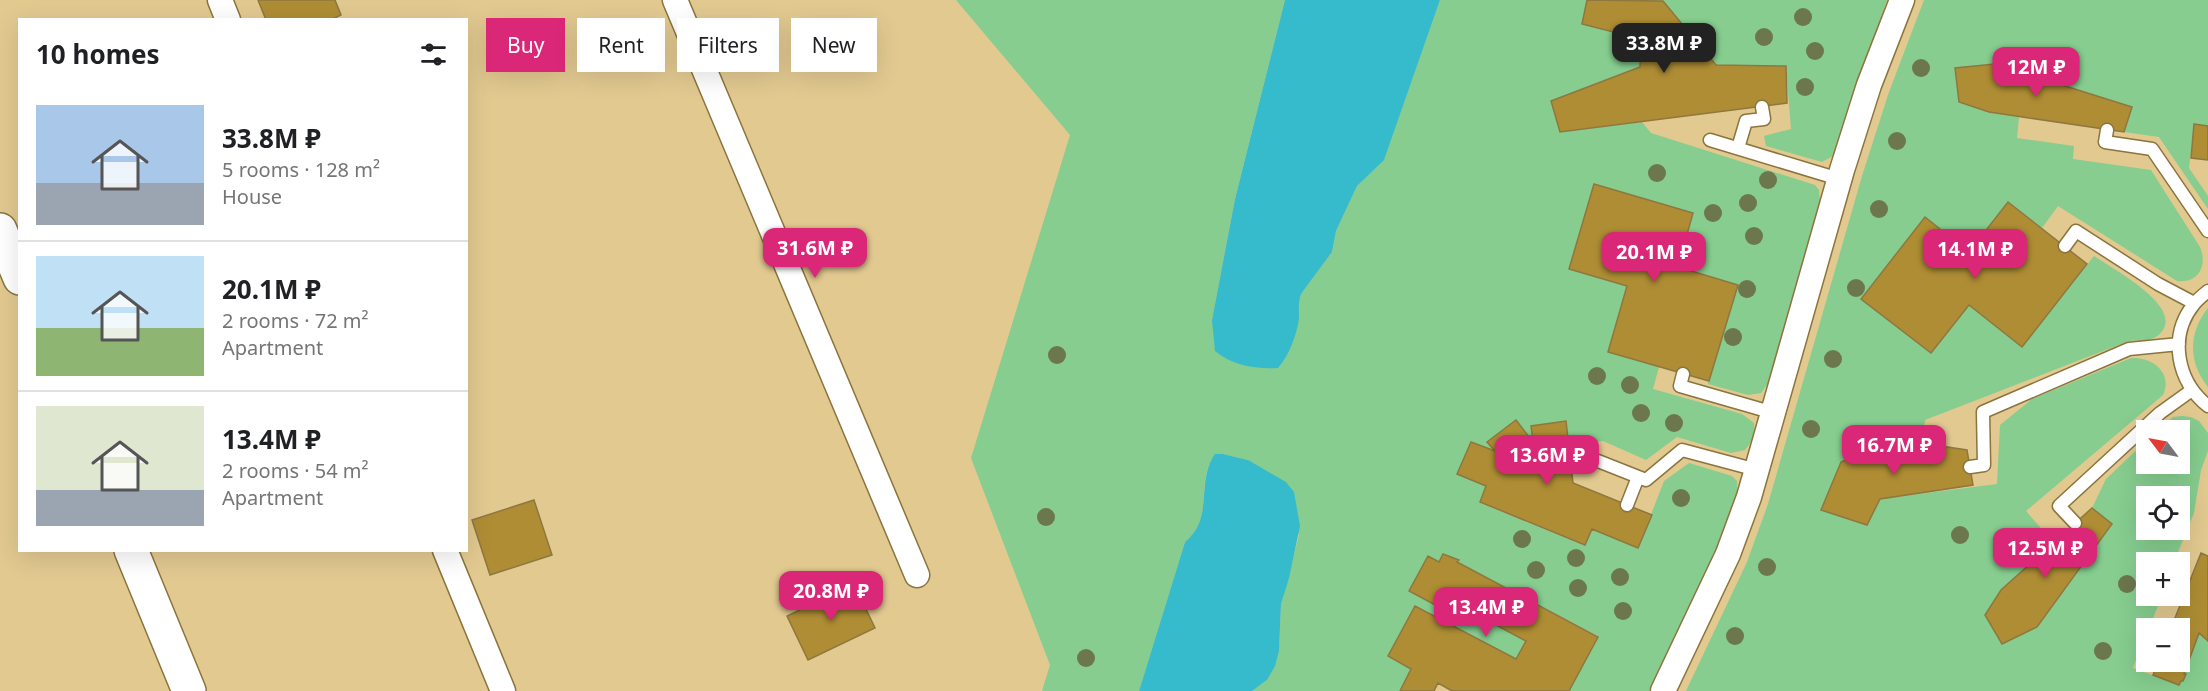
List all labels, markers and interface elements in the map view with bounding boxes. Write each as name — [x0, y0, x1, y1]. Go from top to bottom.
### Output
chip: Buy — [486, 18, 565, 72]
chip: Rent — [577, 18, 665, 72]
chip: Filters — [677, 18, 779, 72]
chip: New — [791, 18, 877, 72]
pin: 33.8M ₽ — [1609, 23, 1719, 74]
text: 33.8M ₽ — [1626, 29, 1702, 56]
text: 10 homes — [36, 36, 160, 72]
icon: filters — [417, 38, 450, 71]
pin: 12M ₽ — [1994, 47, 2078, 98]
text: 12M ₽ — [2007, 53, 2065, 80]
text: 33.8M ₽ — [222, 120, 321, 156]
icon: home — [84, 129, 156, 201]
text: 5 rooms · 128 m² — [222, 156, 380, 183]
text: House — [222, 183, 282, 210]
pin: 31.6M ₽ — [760, 228, 870, 279]
pin: 14.1M ₽ — [1920, 229, 2030, 280]
pin: 20.1M ₽ — [1599, 232, 1709, 283]
text: 31.6M ₽ — [777, 234, 853, 261]
text: 14.1M ₽ — [1937, 235, 2013, 262]
text: 20.1M ₽ — [1616, 238, 1692, 265]
text: 20.1M ₽ — [222, 271, 321, 307]
icon: home — [84, 280, 156, 352]
text: 2 rooms · 72 m² — [222, 307, 369, 334]
text: Apartment — [222, 334, 323, 361]
north arrow — [2136, 420, 2190, 474]
map controls — [2136, 420, 2190, 672]
text: 13.4M ₽ — [222, 421, 321, 457]
pin: 16.7M ₽ — [1839, 425, 1949, 476]
icon: home — [84, 430, 156, 502]
text: 16.7M ₽ — [1856, 431, 1932, 458]
pin: 13.6M ₽ — [1492, 435, 1602, 486]
text: 13.6M ₽ — [1509, 441, 1585, 468]
text: 2 rooms · 54 m² — [222, 457, 369, 484]
text: Apartment — [222, 484, 323, 511]
button: locate — [2136, 486, 2190, 540]
pin: 12.5M ₽ — [1990, 528, 2100, 579]
text: 12.5M ₽ — [2007, 534, 2083, 561]
button: + — [2136, 552, 2190, 606]
pin: 20.8M ₽ — [776, 571, 886, 622]
text: 20.8M ₽ — [793, 577, 869, 604]
pin: 13.4M ₽ — [1431, 587, 1541, 638]
text: 13.4M ₽ — [1448, 593, 1524, 620]
button: − — [2136, 618, 2190, 672]

